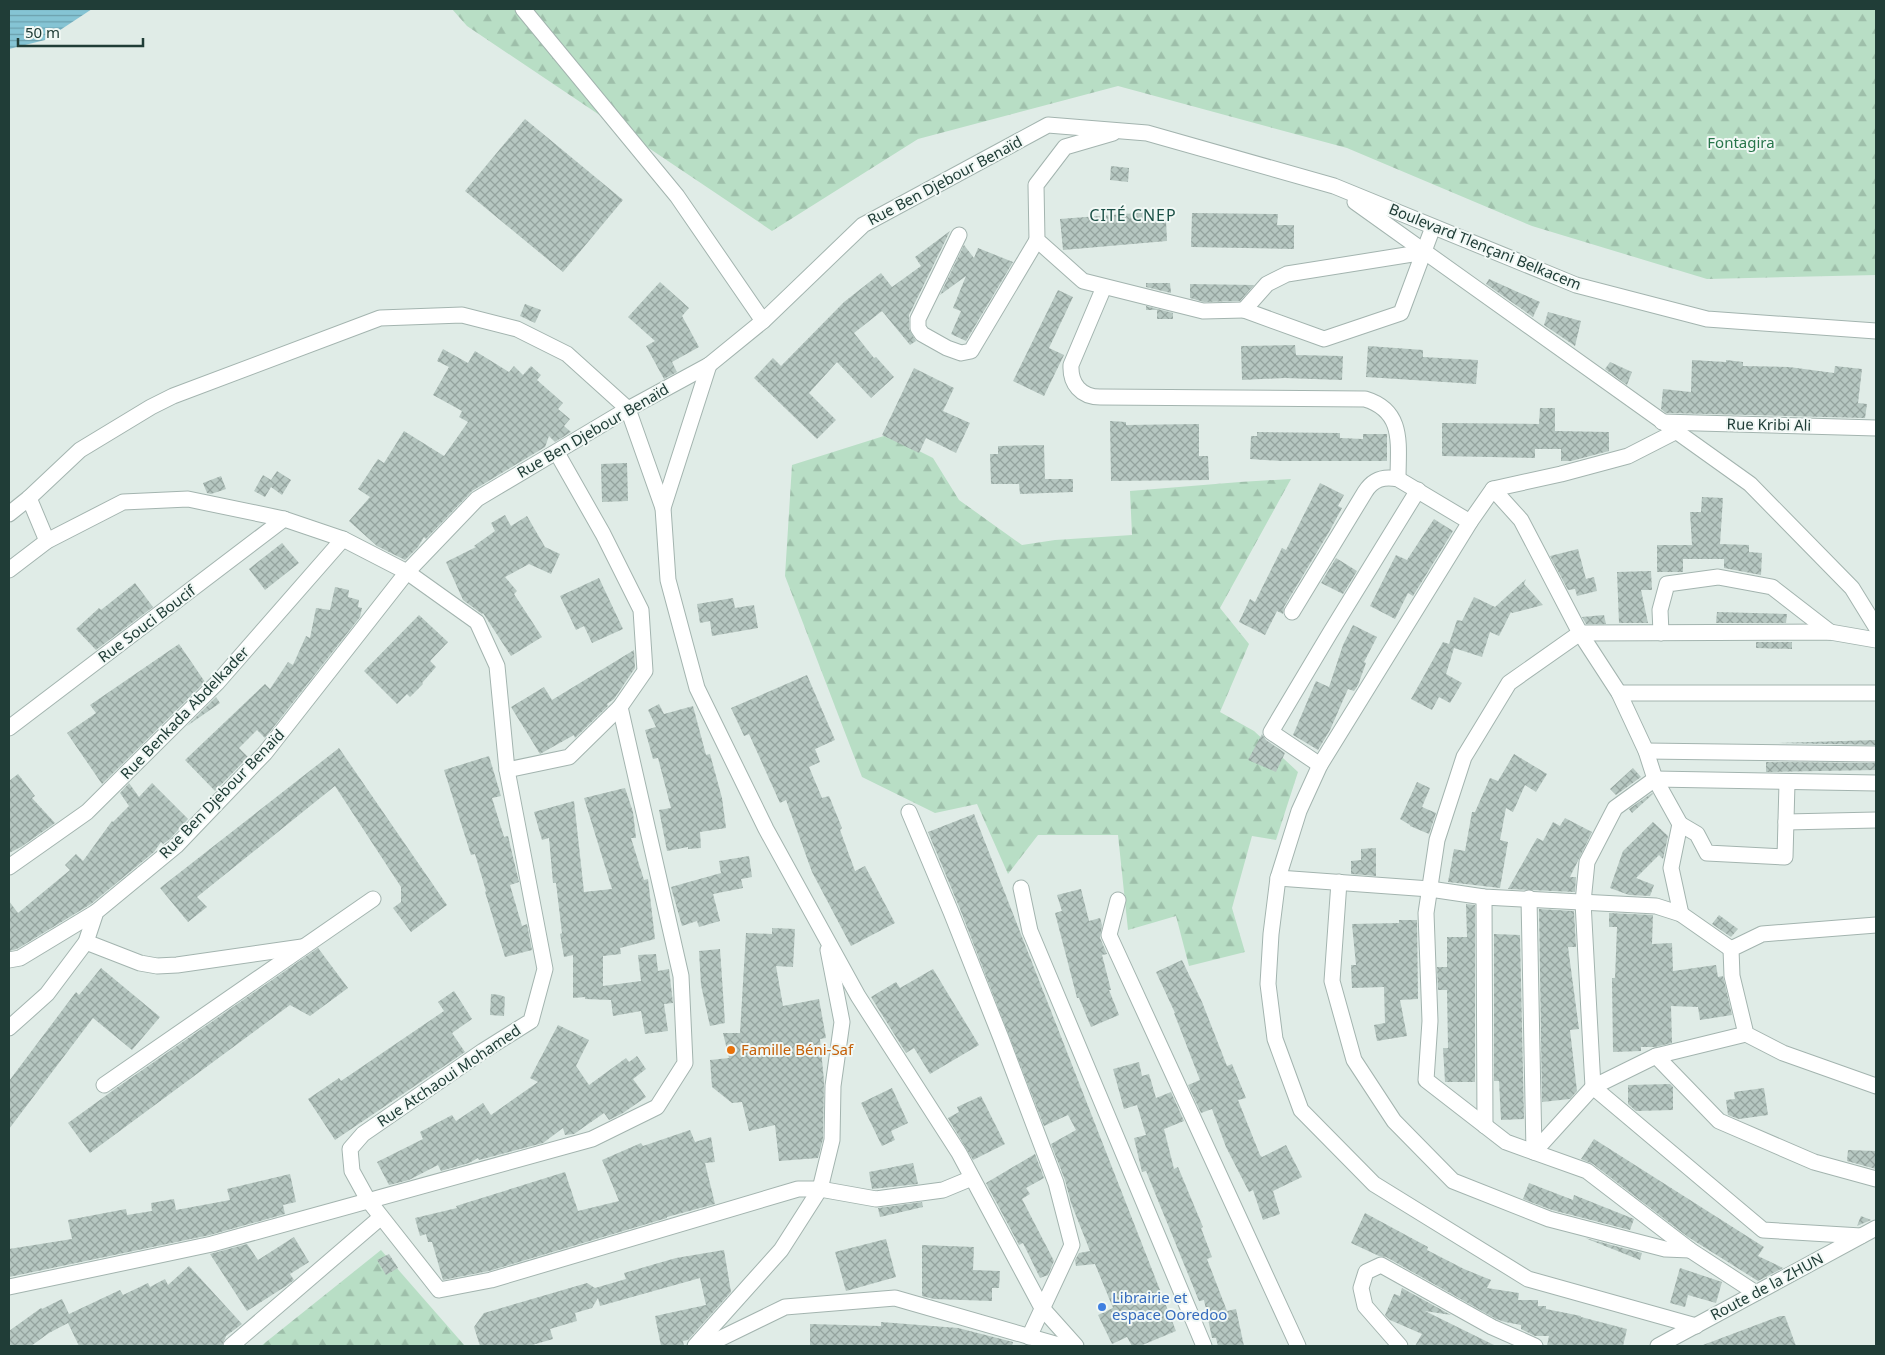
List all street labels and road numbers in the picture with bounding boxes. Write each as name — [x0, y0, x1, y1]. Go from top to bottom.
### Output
street label: Rue Ben Djebour Benaïd — [864, 131, 1025, 229]
street label: Boulevard Tlençani Belkacem — [1386, 198, 1585, 294]
street label: Rue Ben Djebour Benaïd — [513, 378, 672, 482]
street label: Rue Kribi Ali — [1727, 413, 1812, 435]
street label: Rue Souci Boucif — [94, 580, 200, 666]
street label: Rue Benkada Abdelkader — [116, 642, 253, 783]
street label: Rue Ben Djebour Benaïd — [154, 724, 288, 862]
street label: Rue Atchaoui Mohamed — [373, 1020, 524, 1131]
street label: Route de la ZHUN — [1707, 1248, 1827, 1324]

